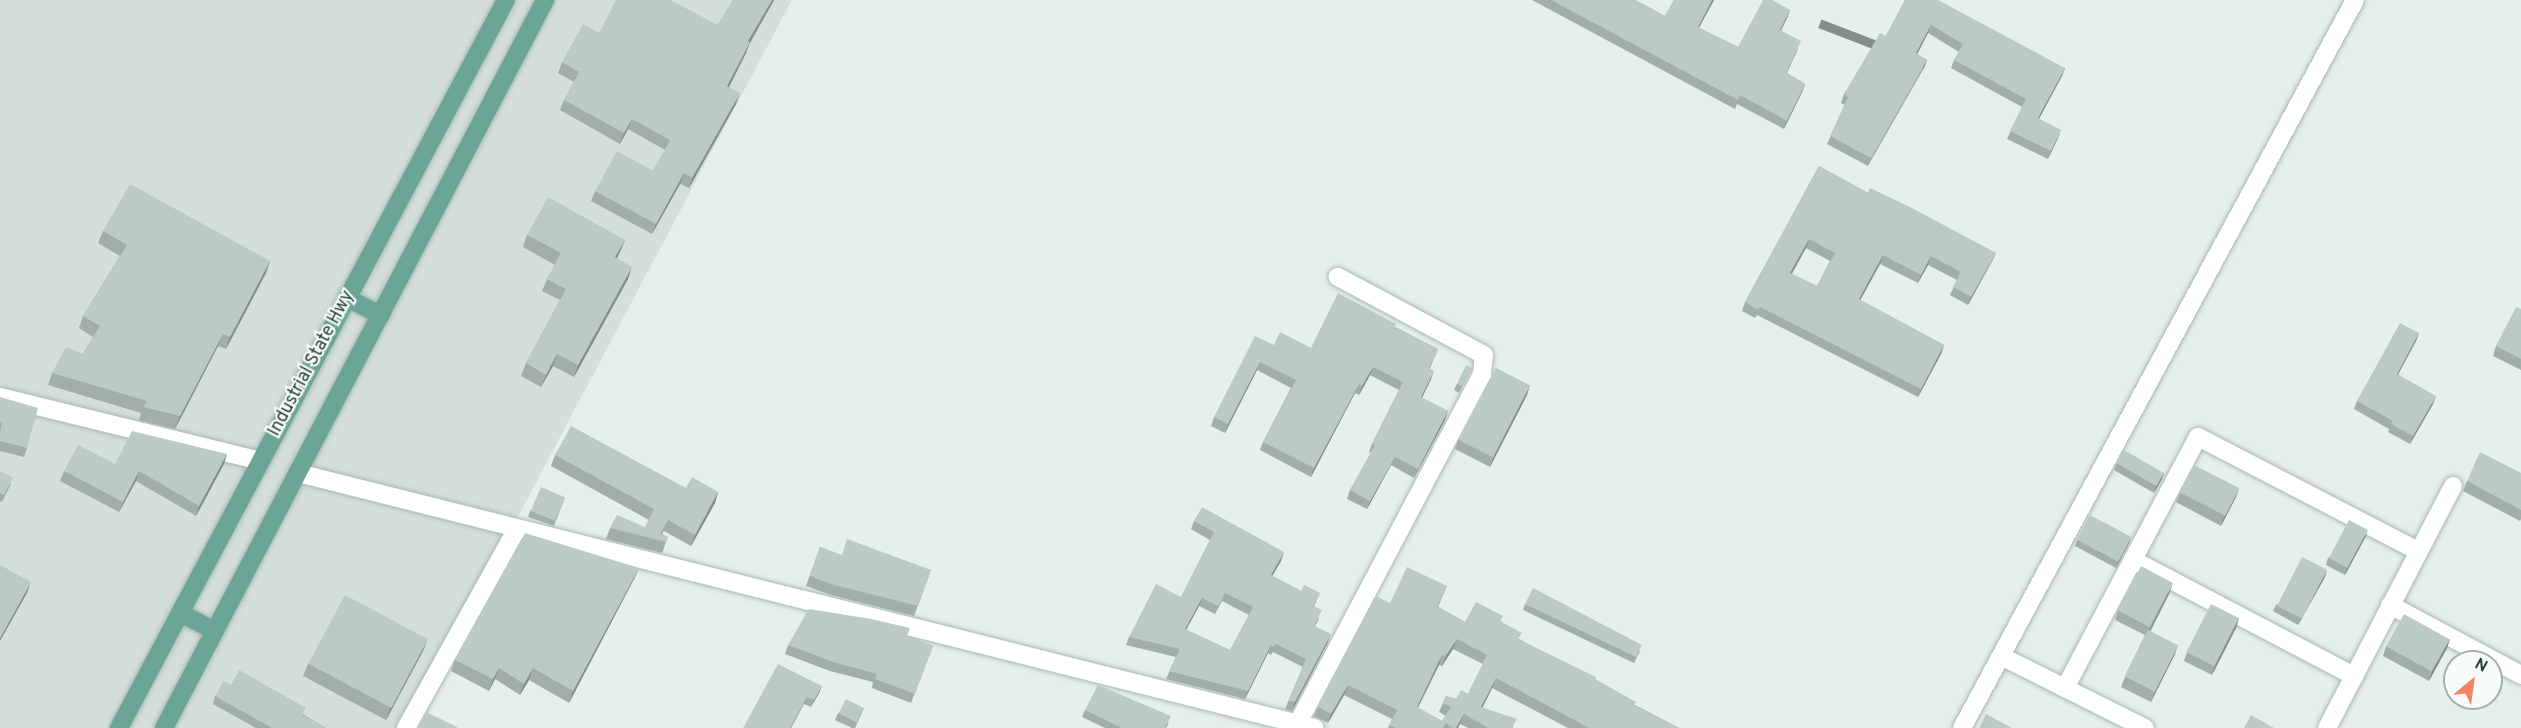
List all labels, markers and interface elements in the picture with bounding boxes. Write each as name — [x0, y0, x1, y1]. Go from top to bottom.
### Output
street label: Industrial State Hwy — [264, 287, 360, 441]
north arrow — [2443, 650, 2503, 710]
text: N — [2471, 654, 2491, 678]

